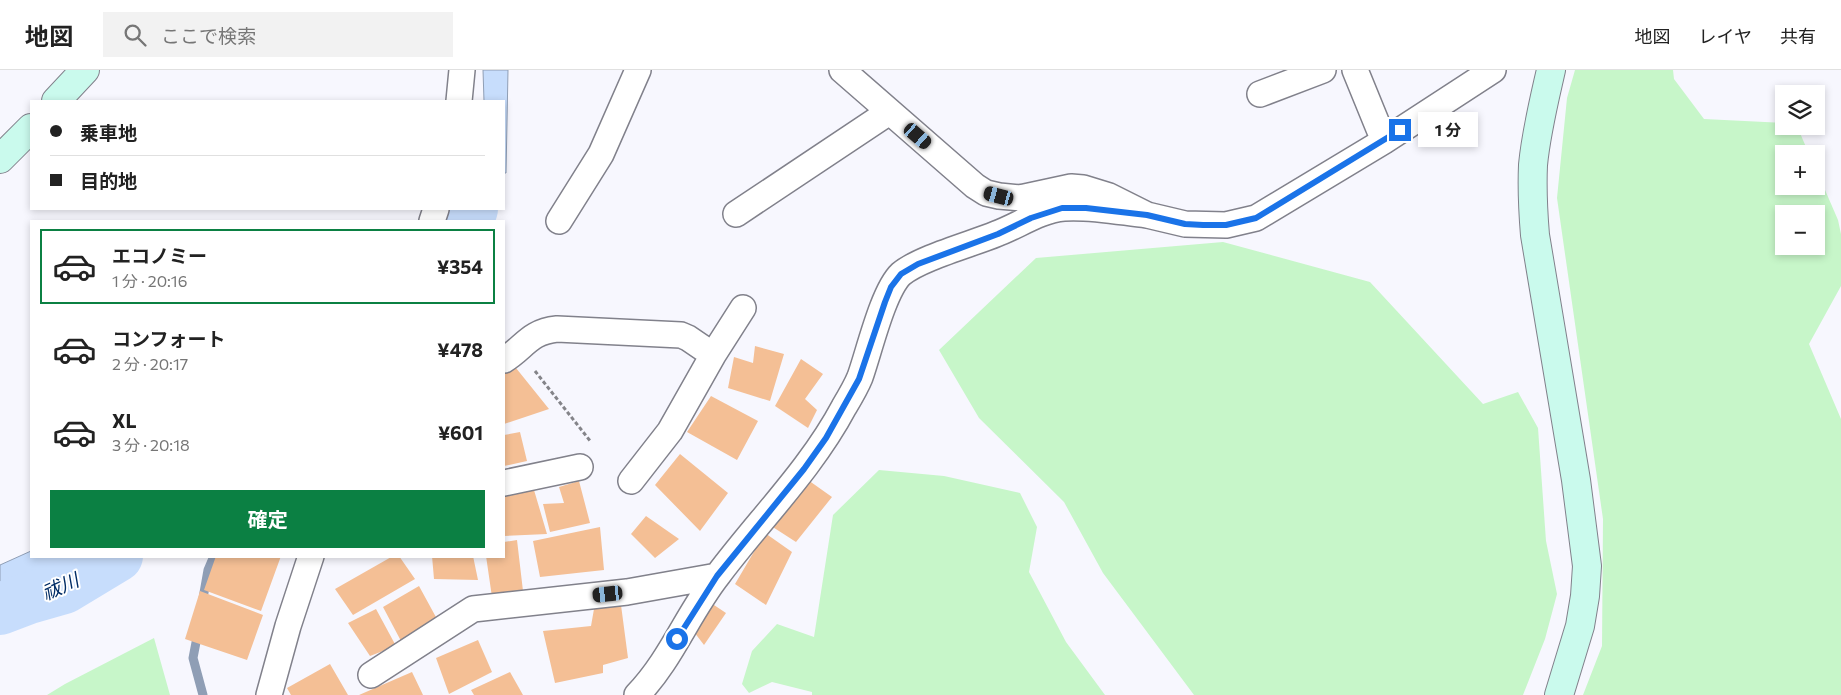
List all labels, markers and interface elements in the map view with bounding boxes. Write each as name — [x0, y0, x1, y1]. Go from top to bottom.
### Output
search box — [103, 12, 453, 57]
text: 地図 — [25, 21, 73, 50]
icon: search — [121, 21, 149, 49]
text: ここで検索 — [161, 24, 256, 47]
text: 地図 — [1635, 25, 1671, 47]
text: レイヤ — [1699, 25, 1752, 47]
text: 共有 — [1780, 25, 1816, 47]
map controls — [1775, 85, 1825, 255]
button: layers — [1775, 85, 1825, 135]
callout: 1 分 — [1418, 112, 1478, 148]
route end — [1389, 119, 1411, 141]
car — [901, 120, 934, 152]
text: 1 分 — [1435, 120, 1461, 139]
text: 乗車地 — [80, 121, 137, 144]
button: + — [1775, 145, 1825, 195]
text: 目的地 — [80, 169, 137, 192]
car — [982, 185, 1015, 207]
button: − — [1775, 205, 1825, 255]
icon: car — [52, 244, 97, 289]
text: エコノミー — [112, 244, 207, 267]
text: ¥354 — [437, 255, 483, 278]
text: 1 分 · 20:16 — [112, 271, 187, 290]
icon: car — [52, 327, 97, 372]
text: コンフォート — [112, 327, 225, 350]
text: ¥478 — [437, 338, 483, 361]
text: 2 分 · 20:17 — [112, 354, 188, 373]
text: XL — [112, 409, 137, 432]
icon: car — [52, 410, 97, 455]
text: ¥601 — [438, 421, 483, 444]
text: 3 分 · 20:18 — [112, 435, 190, 454]
button: 確定 — [50, 490, 485, 548]
water label: 祓川 — [38, 567, 84, 604]
car — [592, 585, 623, 603]
route start — [666, 628, 688, 650]

